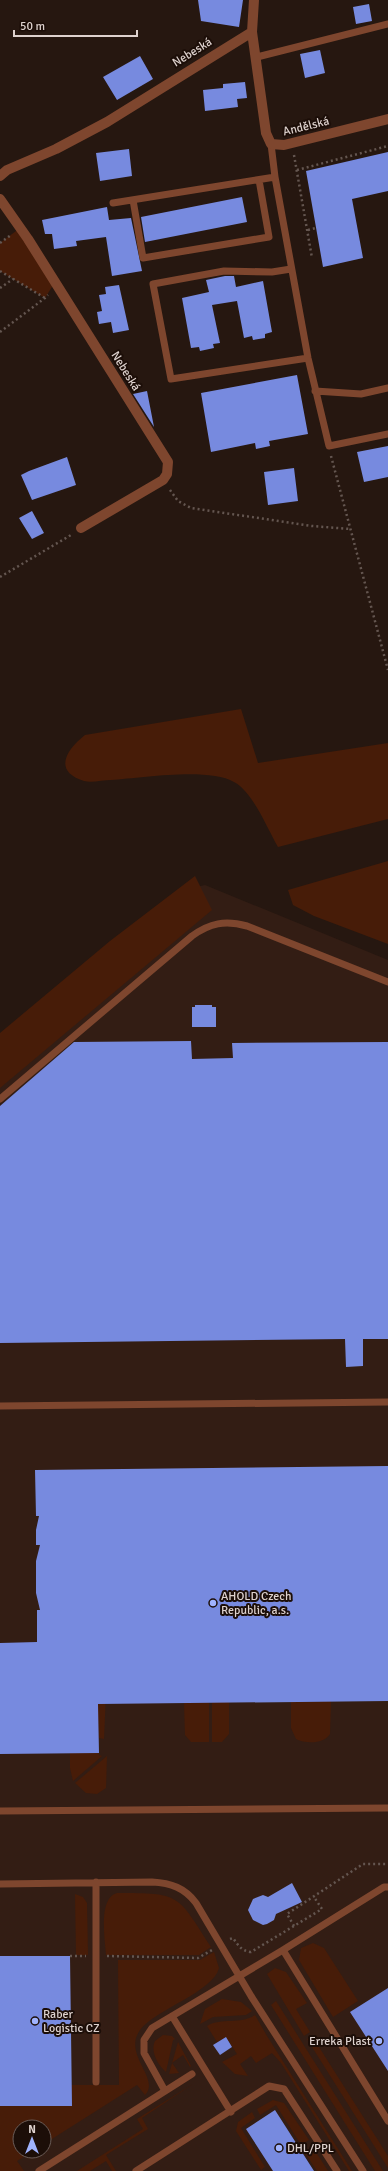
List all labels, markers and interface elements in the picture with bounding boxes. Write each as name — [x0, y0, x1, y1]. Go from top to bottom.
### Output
scale bar — [14, 12, 137, 38]
text: 50 m — [20, 19, 45, 34]
street label: Nebeská — [170, 34, 215, 70]
street label: Andělská — [281, 114, 331, 139]
street label: Nebeská — [108, 349, 144, 394]
place label: AHOLD Czech Republic, a.s. — [221, 1589, 292, 1618]
marker: AHOLD Czech Republic, a.s. — [208, 1598, 218, 1608]
place label: Raber Logistic CZ — [43, 2007, 100, 2036]
marker: Raber Logistic CZ — [30, 2016, 40, 2026]
place label: Erreka Plast — [309, 2034, 371, 2049]
marker: Erreka Plast — [374, 2036, 384, 2046]
north arrow — [12, 2119, 52, 2159]
text: N — [28, 2123, 36, 2136]
place label: DHL/PPL — [287, 2141, 334, 2156]
marker: DHL/PPL — [274, 2143, 284, 2153]

